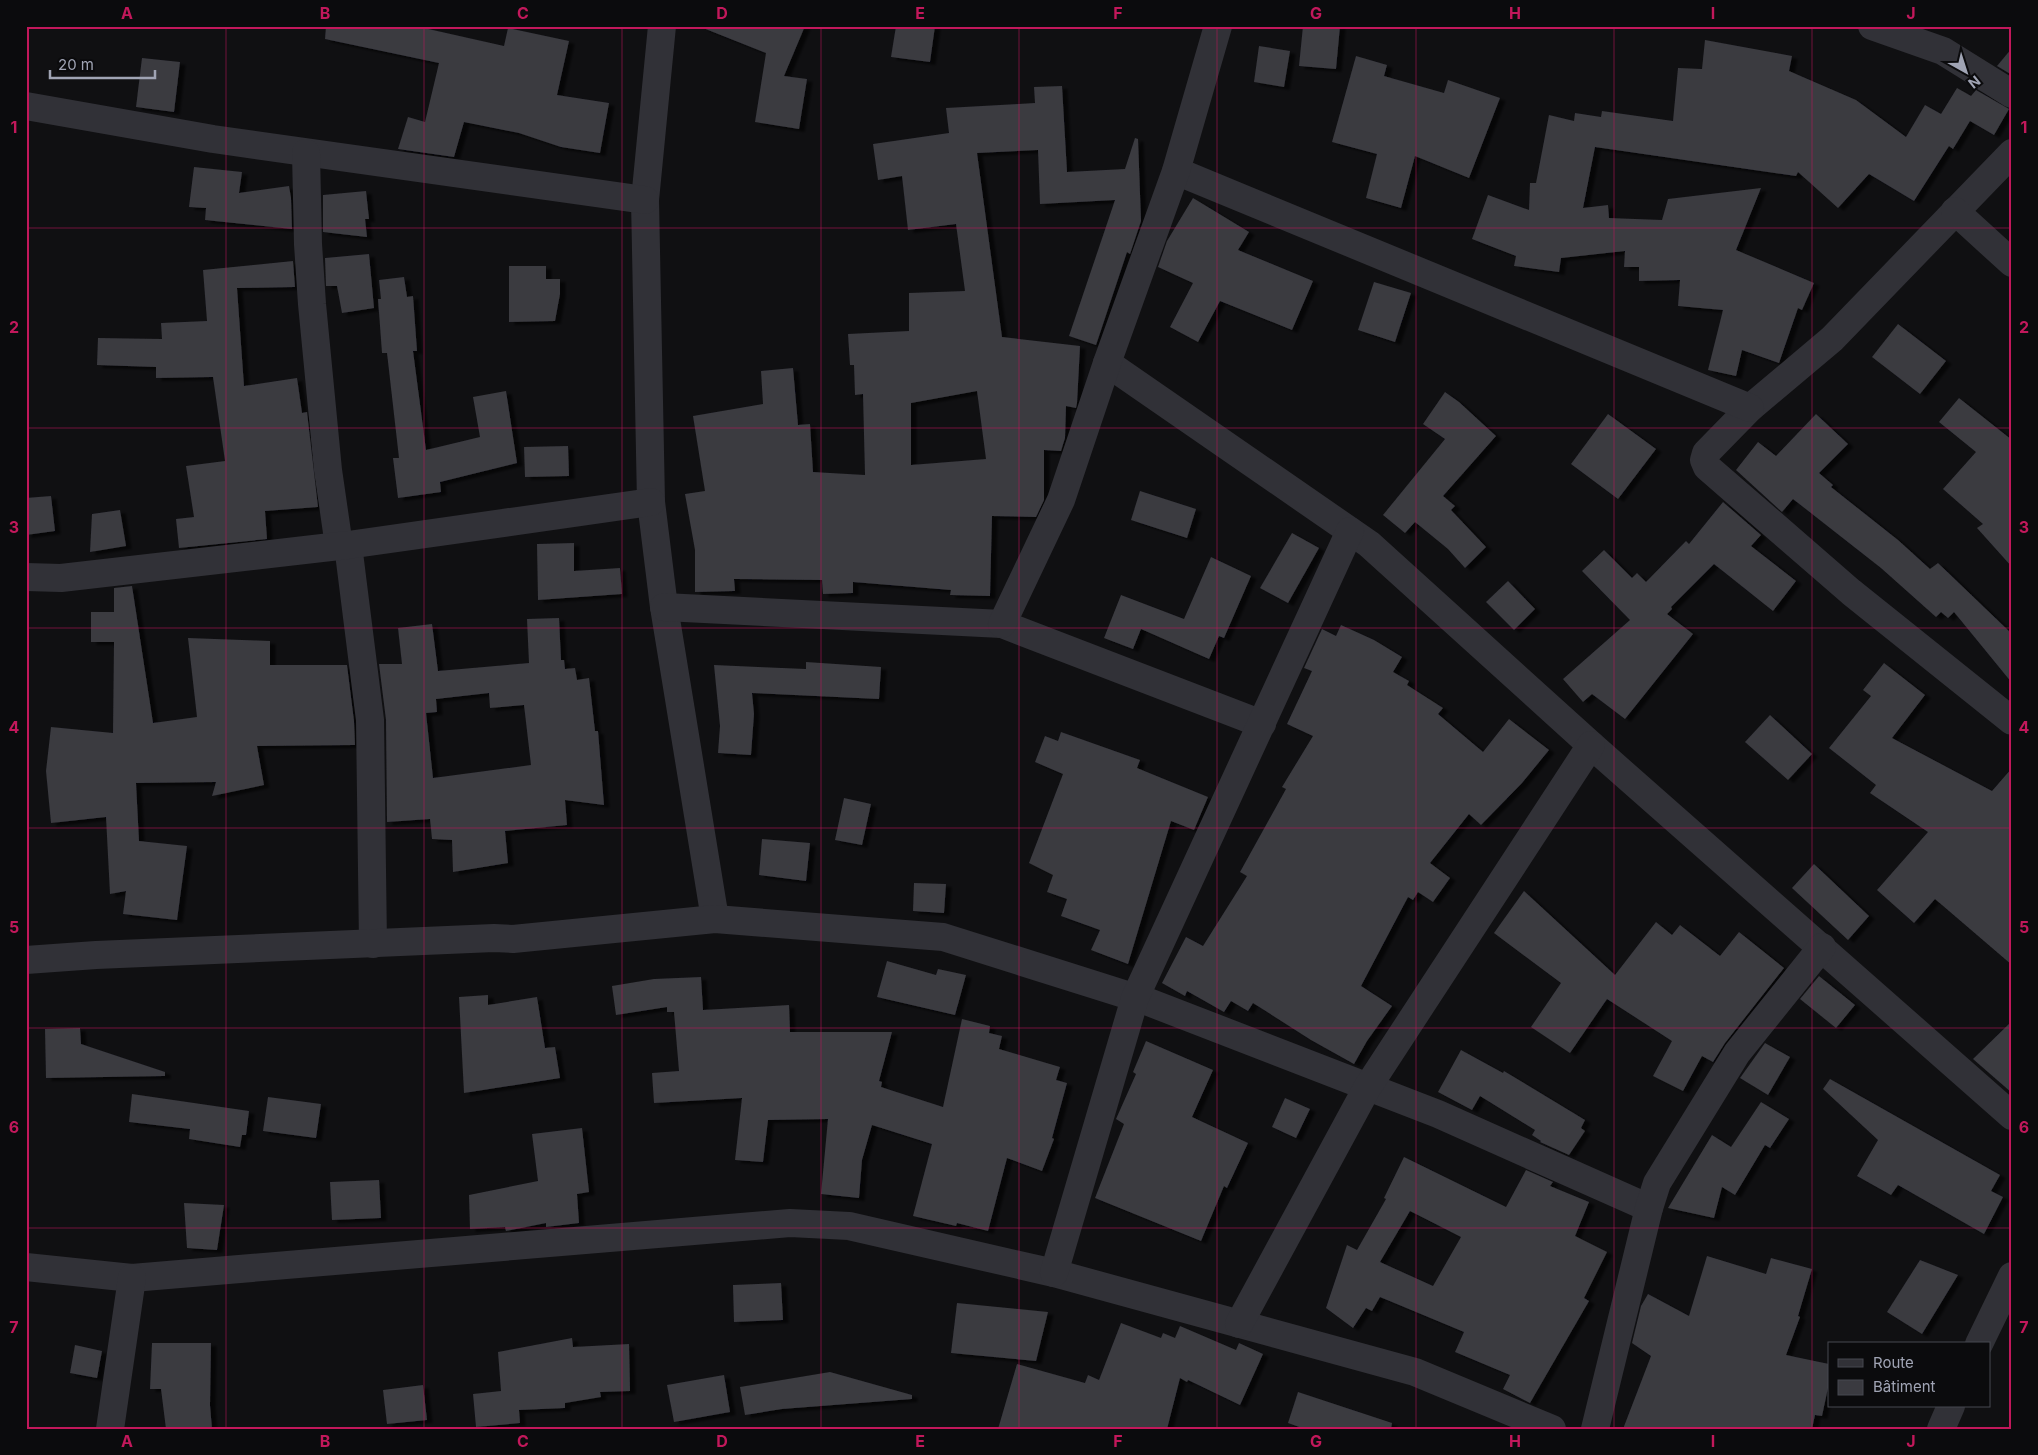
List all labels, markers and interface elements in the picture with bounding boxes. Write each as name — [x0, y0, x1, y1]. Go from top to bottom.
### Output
text: A — [121, 3, 133, 23]
text: B — [320, 3, 330, 23]
text: C — [517, 3, 529, 23]
text: D — [716, 3, 728, 23]
text: E — [915, 3, 925, 23]
text: F — [1113, 3, 1123, 23]
text: G — [1310, 3, 1322, 23]
text: H — [1509, 3, 1521, 23]
text: I — [1711, 3, 1715, 23]
text: J — [1906, 3, 1916, 23]
scale bar — [50, 48, 155, 80]
north arrow — [1940, 48, 1990, 98]
text: 20 m — [58, 55, 94, 74]
text: N — [1965, 73, 1984, 92]
text: 1 — [11, 117, 17, 137]
text: 1 — [2021, 117, 2027, 137]
text: 2 — [9, 317, 19, 337]
text: 2 — [2019, 317, 2029, 337]
text: 3 — [9, 517, 19, 537]
text: 3 — [2019, 517, 2029, 537]
text: 4 — [9, 717, 20, 737]
text: 4 — [2019, 717, 2030, 737]
text: 5 — [9, 917, 19, 937]
text: 5 — [2019, 917, 2029, 937]
text: 6 — [9, 1117, 19, 1137]
text: 6 — [2019, 1117, 2029, 1137]
text: 7 — [9, 1317, 19, 1337]
text: 7 — [2019, 1317, 2029, 1337]
legend — [1828, 1342, 1990, 1408]
text: Route — [1873, 1353, 1914, 1372]
text: Bâtiment — [1873, 1377, 1936, 1396]
text: A — [121, 1431, 133, 1451]
text: B — [320, 1431, 330, 1451]
text: C — [517, 1431, 529, 1451]
text: D — [716, 1431, 728, 1451]
text: E — [915, 1431, 925, 1451]
text: F — [1113, 1431, 1123, 1451]
text: G — [1310, 1431, 1322, 1451]
text: H — [1509, 1431, 1521, 1451]
text: I — [1711, 1431, 1715, 1451]
text: J — [1906, 1431, 1916, 1451]

